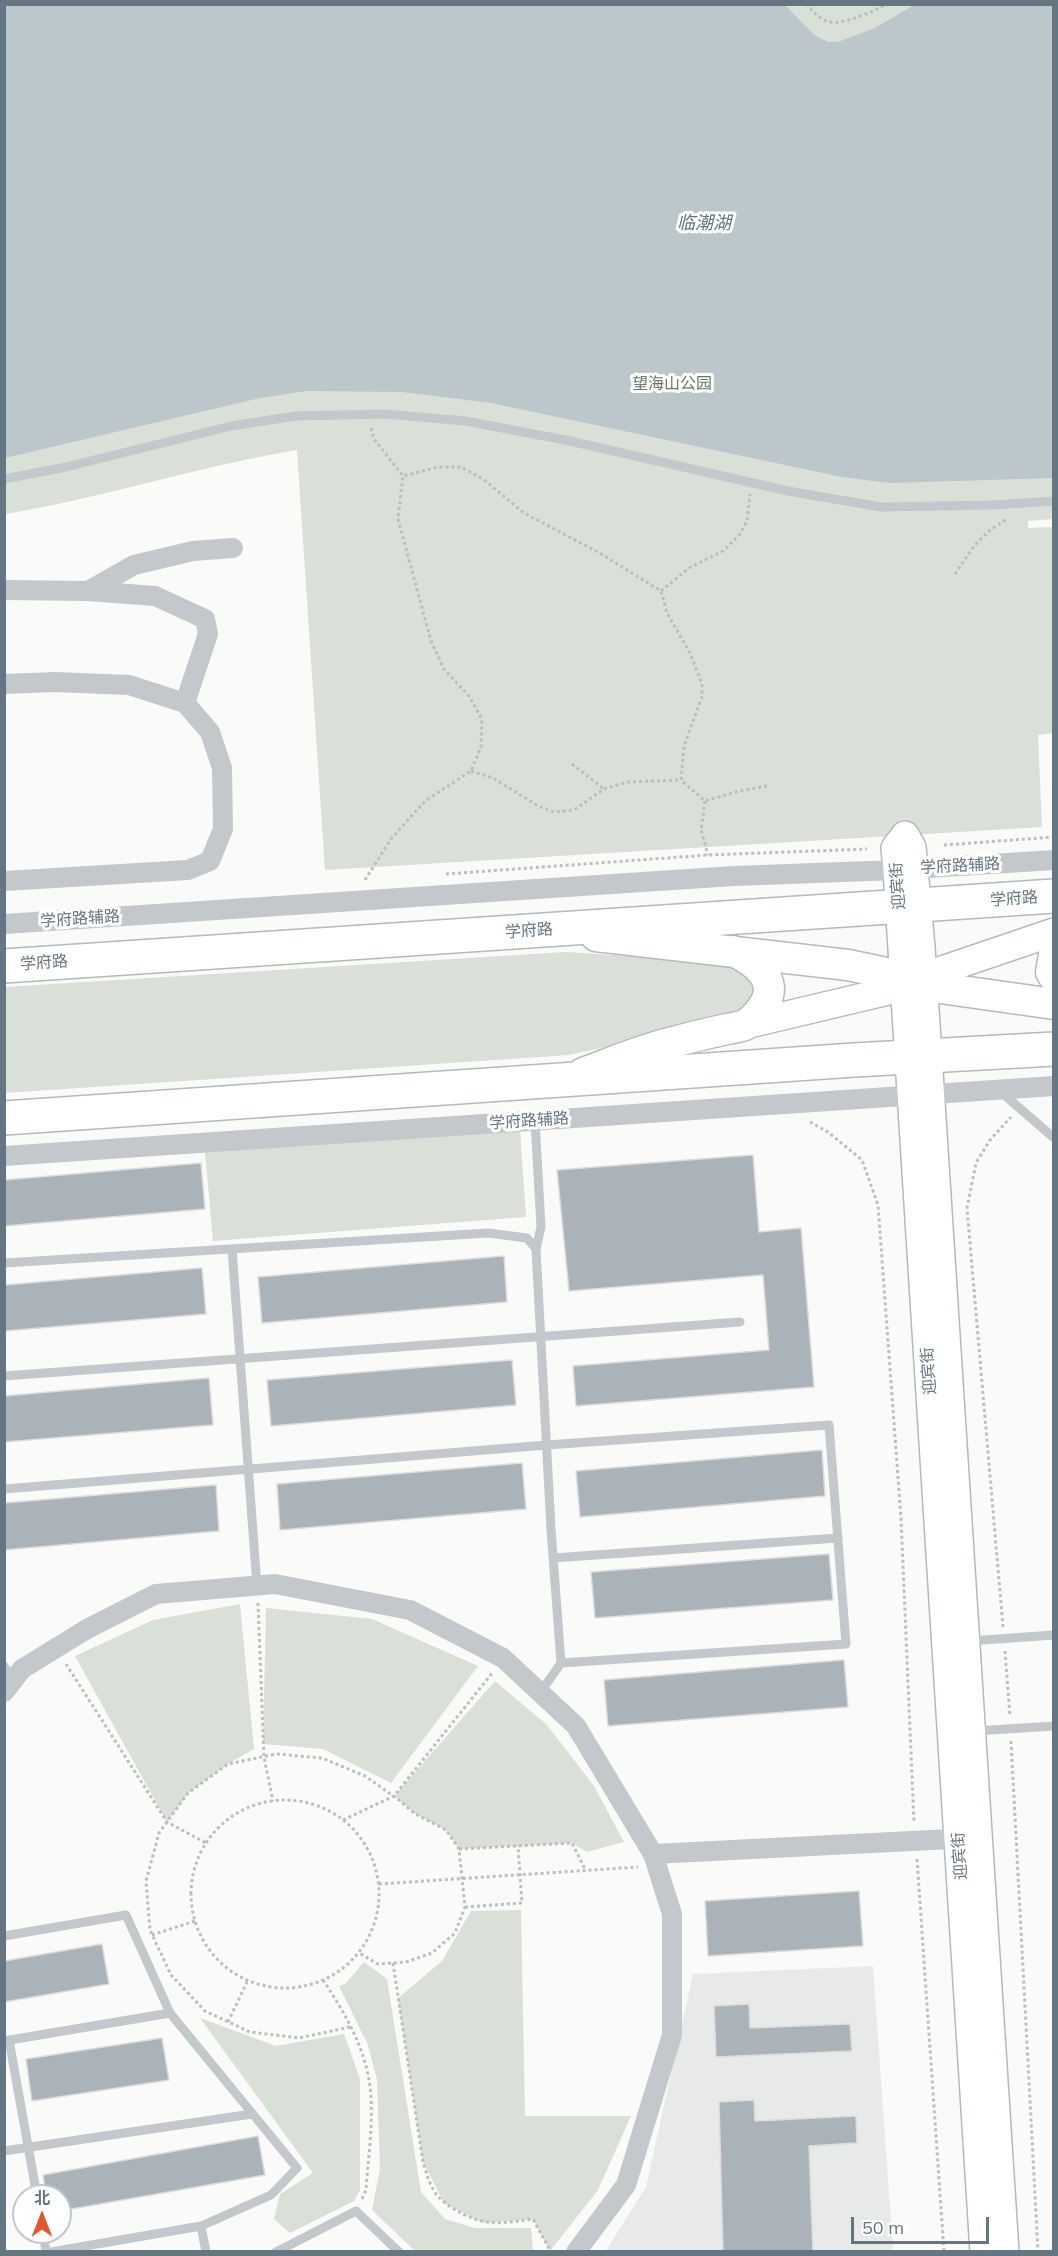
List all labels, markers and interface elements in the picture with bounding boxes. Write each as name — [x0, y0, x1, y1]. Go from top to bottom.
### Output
water label: 临潮湖 — [677, 213, 731, 235]
park label: 望海山公园 — [632, 374, 712, 394]
street label: 学府路辅路 — [920, 854, 1000, 878]
street label: 迎宾街 — [887, 861, 909, 911]
street label: 学府路 — [989, 888, 1039, 910]
street label: 学府路辅路 — [39, 907, 121, 931]
street label: 学府路 — [504, 920, 554, 942]
street label: 学府路 — [19, 952, 69, 974]
street label: 学府路辅路 — [488, 1109, 570, 1133]
street label: 迎宾街 — [918, 1346, 940, 1396]
street label: 迎宾街 — [949, 1831, 971, 1881]
north arrow — [12, 2184, 72, 2244]
text: 北 — [34, 2188, 50, 2208]
scale bar — [854, 2205, 992, 2243]
text: 50 m — [862, 2216, 904, 2239]

